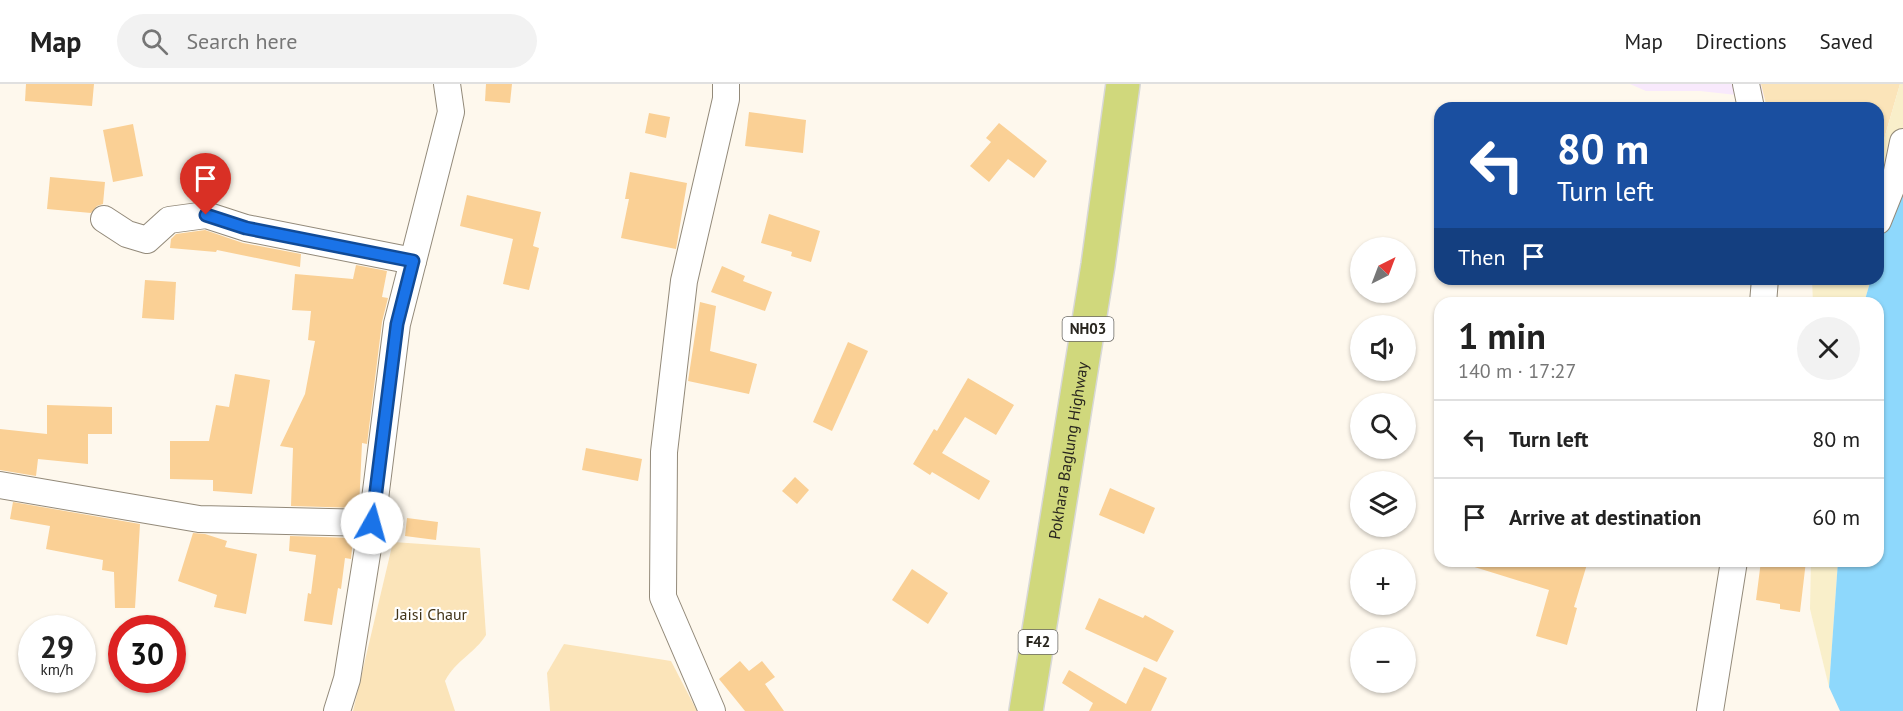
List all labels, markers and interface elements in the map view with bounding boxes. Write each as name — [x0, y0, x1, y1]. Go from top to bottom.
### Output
search box — [117, 14, 537, 68]
text: Map — [30, 23, 81, 60]
icon: search — [138, 25, 171, 58]
text: Search here — [186, 27, 297, 55]
text: Map — [1624, 28, 1663, 55]
text: Directions — [1696, 28, 1787, 55]
text: Saved — [1820, 28, 1873, 55]
text: 80 m — [1557, 121, 1649, 176]
icon: left — [1458, 126, 1536, 204]
pin — [180, 153, 231, 215]
icon: arrive — [189, 162, 222, 195]
text: Turn left — [1557, 174, 1654, 208]
north arrow — [1350, 237, 1416, 303]
map controls — [1350, 237, 1416, 693]
icon: arrive — [1517, 240, 1550, 273]
text: Then — [1458, 243, 1505, 271]
text: 1 min — [1458, 312, 1546, 359]
button: sound — [1350, 315, 1416, 381]
road number: NH03 — [1062, 317, 1114, 341]
button: close — [1797, 317, 1860, 380]
text: 140 m · 17:27 — [1458, 358, 1576, 384]
street label: Pokhara Baglung Highway — [1044, 360, 1092, 541]
button: search — [1350, 393, 1416, 459]
icon: left — [1458, 423, 1491, 456]
text: Turn left — [1509, 425, 1589, 453]
text: 80 m — [1812, 425, 1860, 453]
button: layers — [1350, 471, 1416, 537]
position arrow — [340, 491, 404, 555]
icon: arrive — [1458, 501, 1491, 534]
text: Arrive at destination — [1509, 503, 1701, 531]
text: 60 m — [1812, 503, 1860, 531]
button: + — [1350, 549, 1416, 615]
park label: Jaisi Chaur — [394, 604, 468, 624]
speed limit sign: 30 — [108, 615, 186, 693]
text: 29 — [40, 627, 74, 666]
button: − — [1350, 627, 1416, 693]
road number: F42 — [1018, 630, 1058, 654]
text: km/h — [41, 660, 73, 679]

